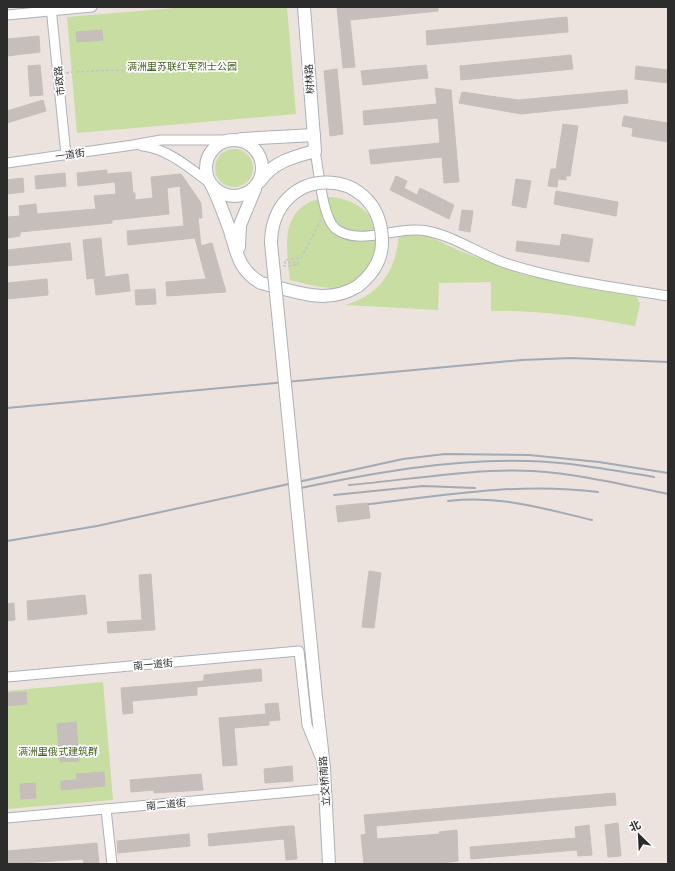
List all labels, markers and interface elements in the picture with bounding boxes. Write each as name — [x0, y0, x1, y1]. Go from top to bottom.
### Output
park label: 满洲里苏联红军烈士公园 — [127, 60, 237, 72]
street label: 树林路 — [302, 64, 316, 94]
street label: 市政路 — [51, 65, 67, 97]
street label: 一道街 — [54, 146, 86, 162]
street label: 南一道街 — [133, 656, 173, 672]
park label: 满洲里俄式建筑群 — [18, 745, 98, 757]
street label: 立交桥南路 — [316, 756, 332, 806]
street label: 南二道街 — [146, 796, 186, 812]
north arrow — [619, 815, 659, 855]
text: 北 — [627, 818, 642, 834]

